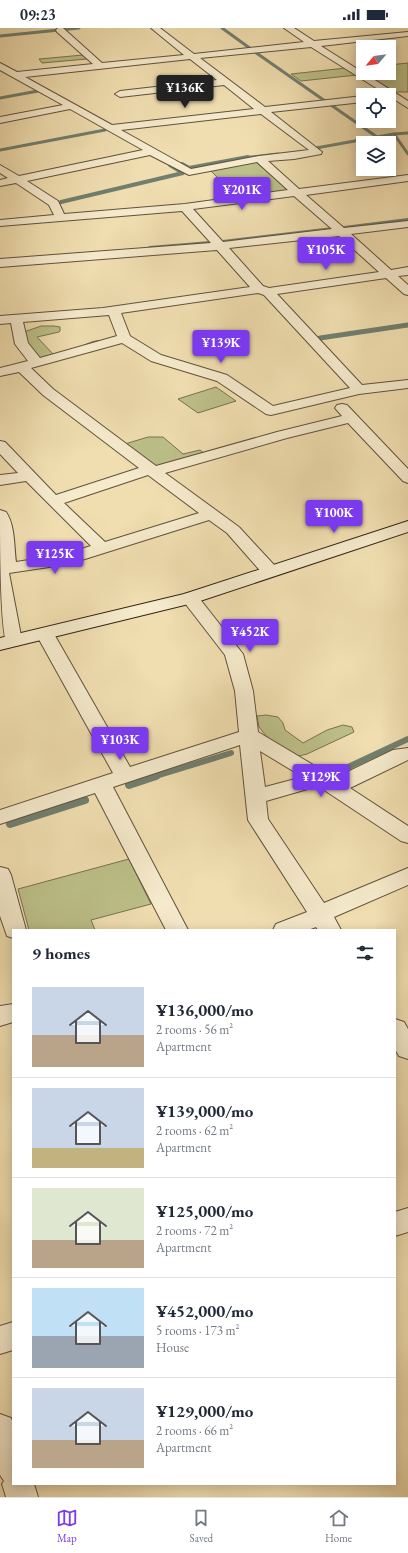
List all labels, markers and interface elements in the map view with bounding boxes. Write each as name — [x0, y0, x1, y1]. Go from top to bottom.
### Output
text: 09:23 — [20, 5, 56, 24]
north arrow — [356, 40, 396, 80]
map controls — [356, 40, 396, 176]
pin: ¥136K — [157, 75, 213, 109]
text: ¥136K — [165, 79, 205, 96]
button: locate — [356, 88, 396, 128]
button: layers — [356, 136, 396, 176]
pin: ¥201K — [214, 177, 270, 211]
text: ¥201K — [222, 181, 262, 198]
pin: ¥105K — [298, 237, 354, 271]
text: ¥105K — [306, 241, 346, 258]
pin: ¥139K — [193, 330, 249, 364]
text: ¥139K — [201, 334, 241, 351]
pin: ¥100K — [306, 500, 362, 534]
text: ¥100K — [314, 504, 354, 521]
pin: ¥125K — [27, 541, 83, 575]
text: ¥125K — [35, 545, 75, 562]
pin: ¥452K — [222, 619, 278, 653]
text: ¥452K — [230, 623, 270, 640]
pin: ¥103K — [92, 727, 148, 761]
text: ¥103K — [100, 731, 140, 748]
pin: ¥129K — [293, 764, 349, 798]
text: ¥129K — [301, 768, 341, 785]
text: 9 homes — [32, 942, 90, 964]
icon: filters — [354, 942, 376, 964]
text: ¥136,000/mo — [156, 999, 253, 1021]
icon: home — [64, 1003, 112, 1051]
text: 2 rooms · 56 m² — [156, 1021, 233, 1038]
text: Apartment — [156, 1038, 211, 1055]
text: ¥139,000/mo — [156, 1100, 253, 1122]
icon: home — [64, 1104, 112, 1152]
text: 2 rooms · 62 m² — [156, 1122, 233, 1139]
text: Apartment — [156, 1139, 211, 1156]
text: ¥125,000/mo — [156, 1200, 253, 1222]
icon: home — [64, 1204, 112, 1252]
text: 2 rooms · 72 m² — [156, 1222, 233, 1239]
text: Apartment — [156, 1239, 211, 1256]
text: ¥452,000/mo — [156, 1300, 253, 1322]
icon: home — [64, 1304, 112, 1352]
text: 5 rooms · 173 m² — [156, 1322, 240, 1339]
text: House — [156, 1339, 189, 1356]
text: ¥129,000/mo — [156, 1400, 253, 1422]
icon: home — [64, 1404, 112, 1452]
text: 2 rooms · 66 m² — [156, 1422, 233, 1439]
text: Apartment — [156, 1439, 211, 1456]
tab: Map — [56, 1507, 78, 1545]
tab: Saved — [190, 1507, 213, 1545]
tab: Home — [325, 1507, 352, 1545]

